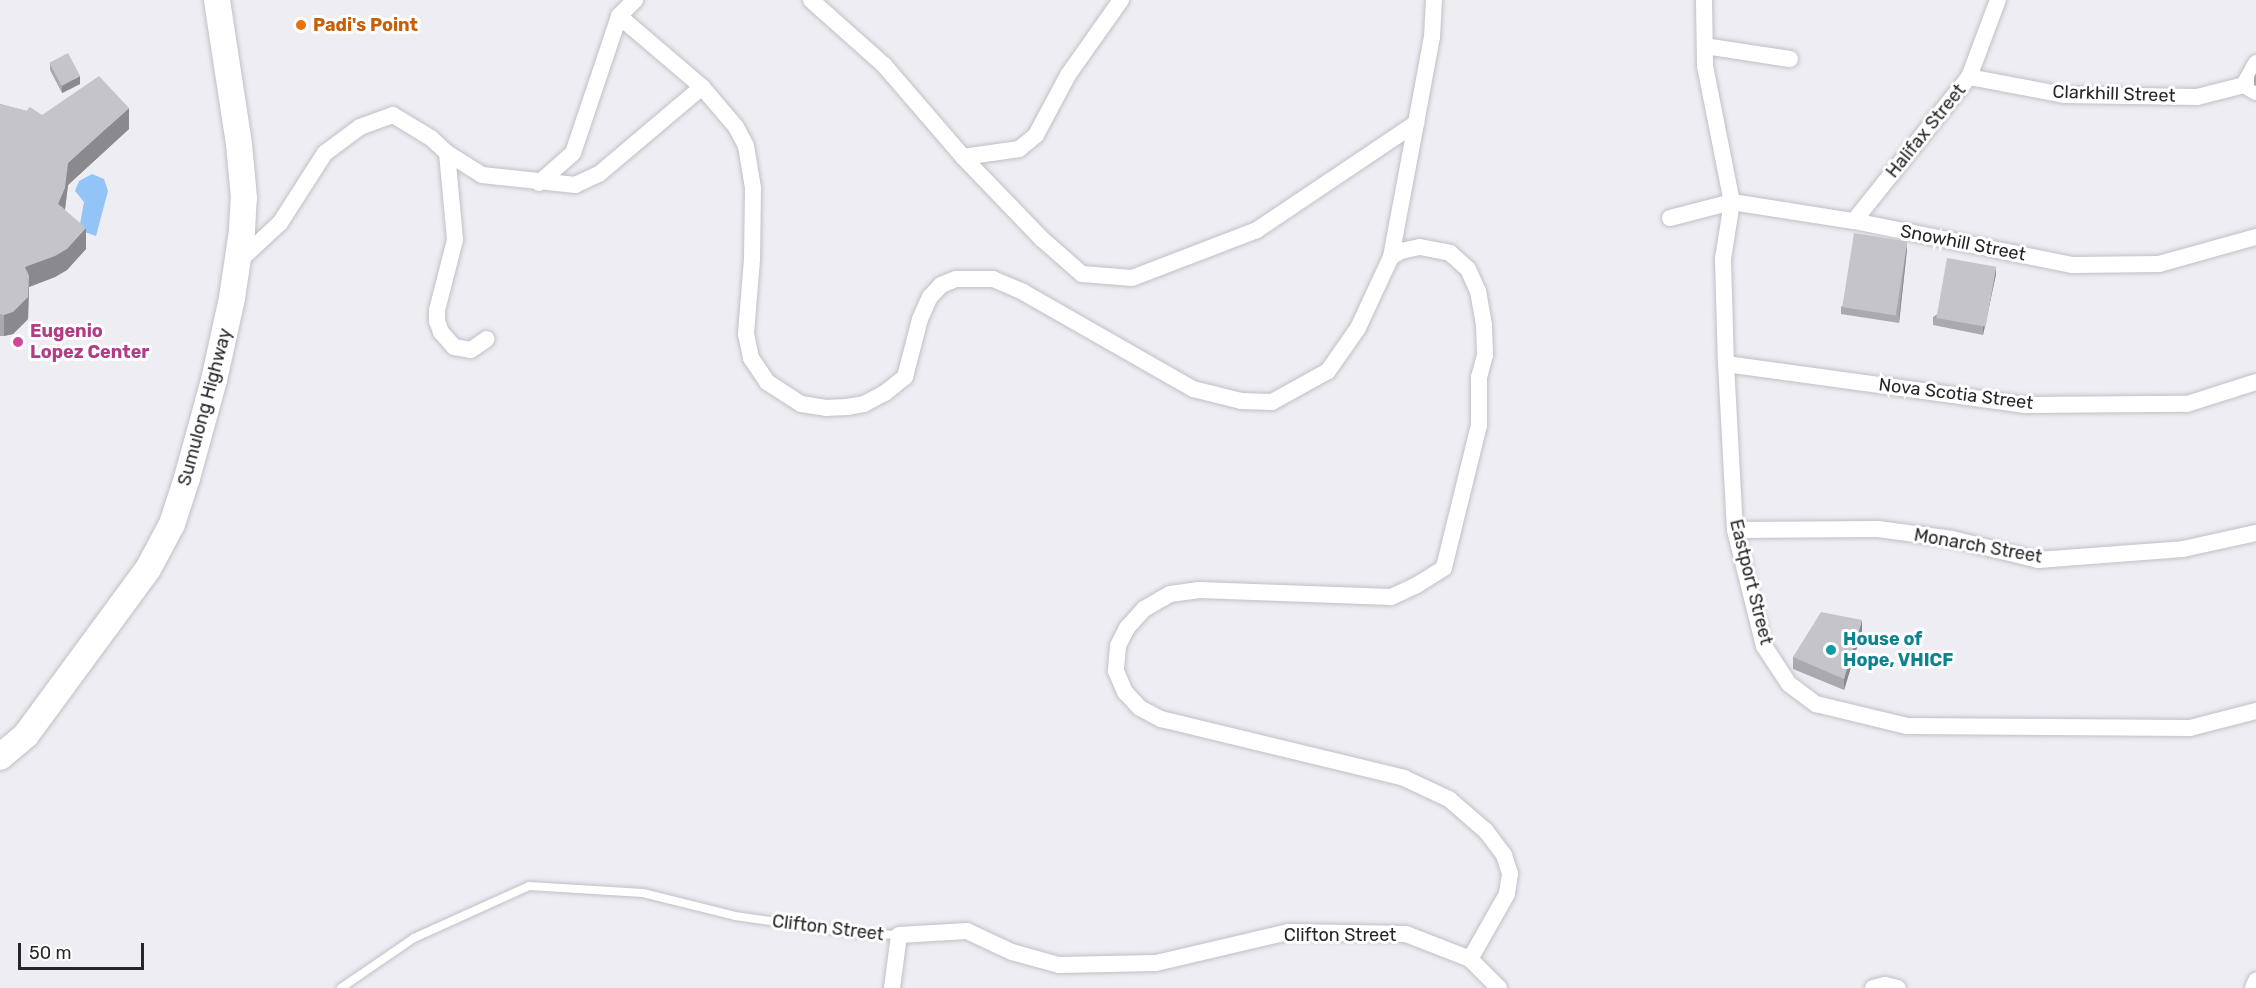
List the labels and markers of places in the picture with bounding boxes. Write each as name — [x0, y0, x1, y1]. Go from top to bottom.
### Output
place label: Padi's Point — [313, 14, 418, 36]
marker: Padi's Point — [294, 18, 308, 32]
place label: Eugenio Lopez Center — [30, 321, 150, 364]
marker: Eugenio Lopez Center — [11, 335, 25, 349]
place label: House of Hope, VHICF — [1843, 629, 1954, 672]
marker: House of Hope, VHICF — [1824, 643, 1838, 657]

